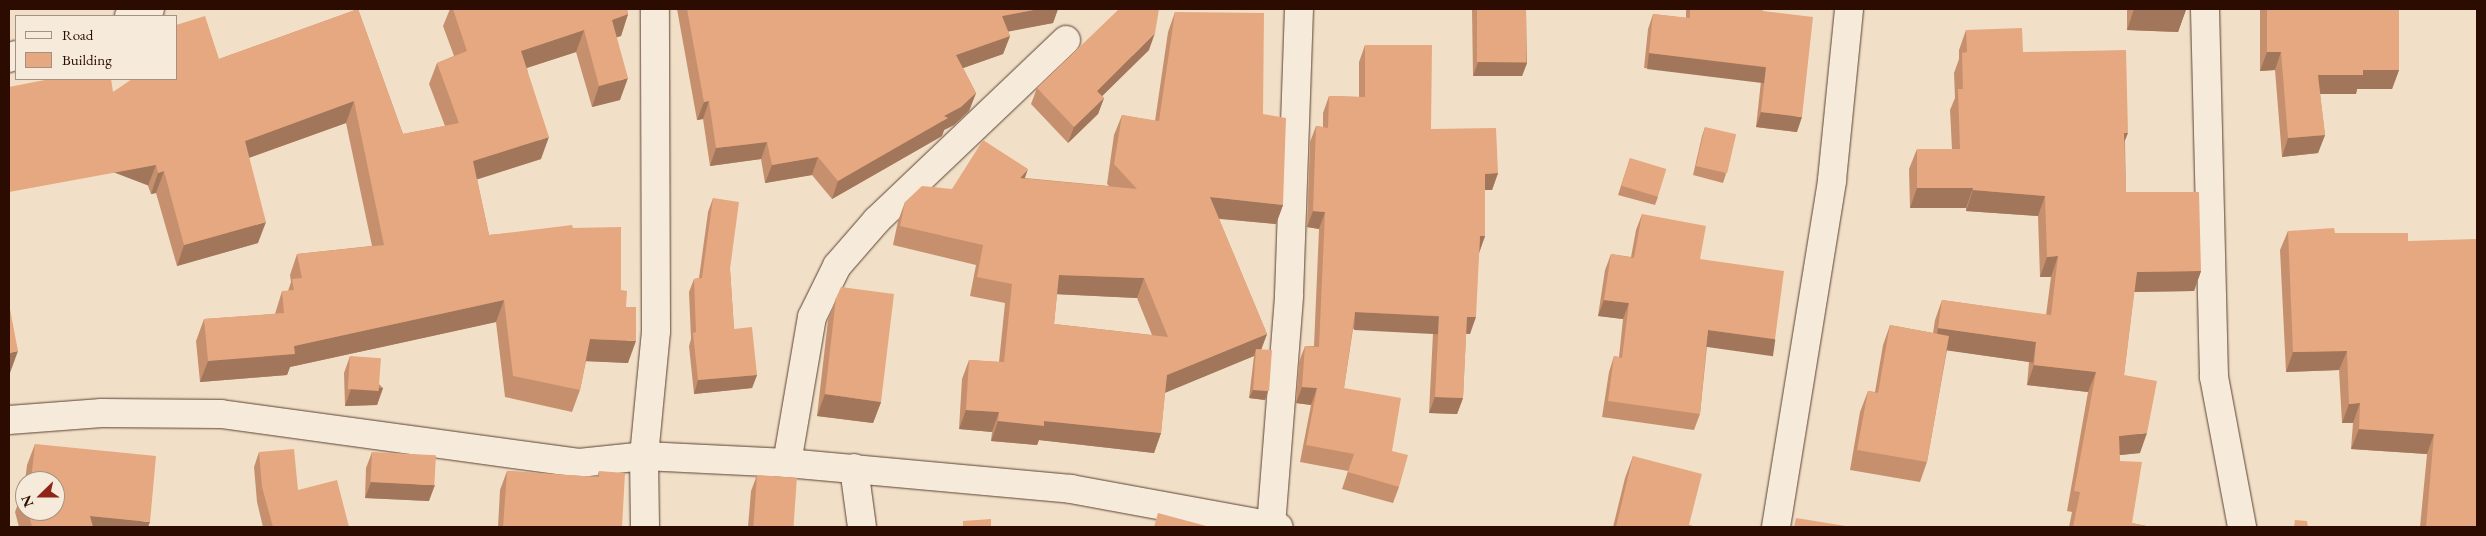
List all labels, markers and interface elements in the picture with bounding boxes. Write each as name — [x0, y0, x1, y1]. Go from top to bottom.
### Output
legend — [15, 15, 178, 80]
text: Road — [62, 25, 93, 44]
text: Building — [62, 50, 112, 69]
north arrow — [15, 471, 65, 521]
text: N — [17, 493, 37, 510]

